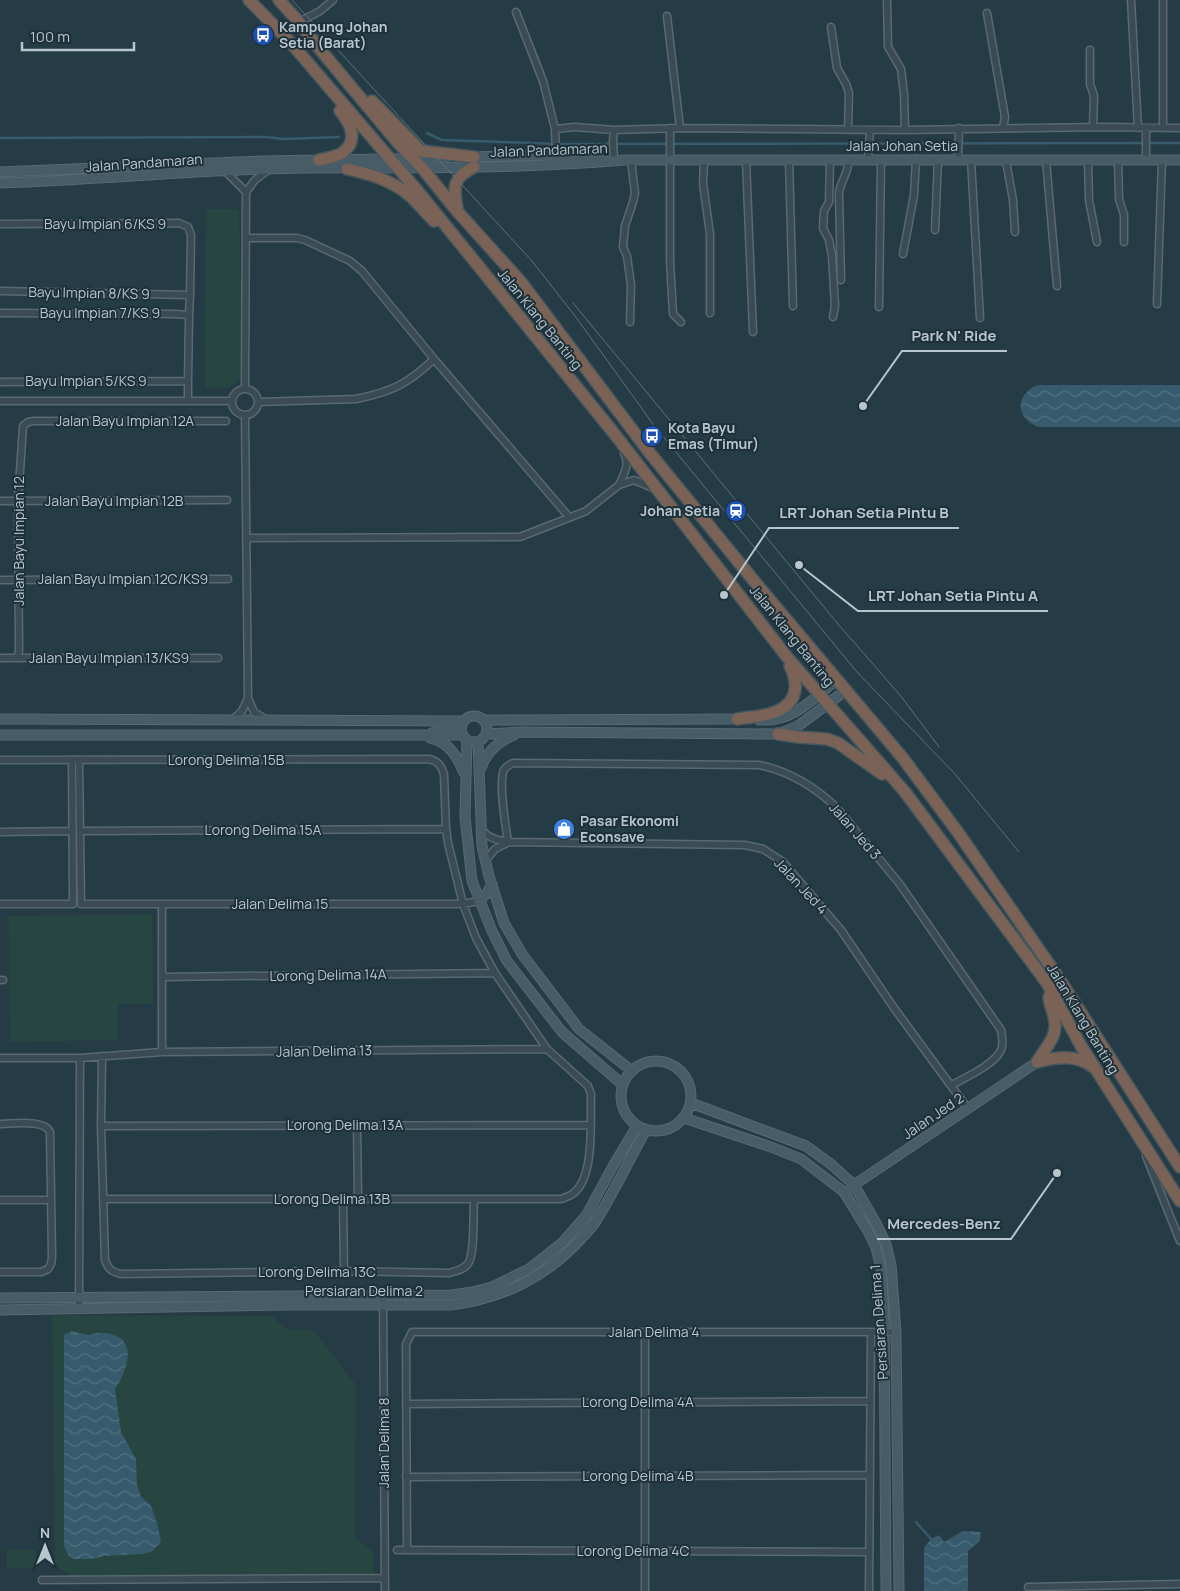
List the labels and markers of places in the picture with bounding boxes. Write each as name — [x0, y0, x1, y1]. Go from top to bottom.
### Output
place label: Kampung Johan Setia (Barat) — [279, 17, 388, 52]
bus stop icon: Kampung Johan Setia (Barat) — [251, 23, 275, 47]
callout: Park N' Ride — [902, 321, 1007, 351]
place label: Kota Bayu Emas (Timur) — [668, 418, 759, 453]
bus stop icon: Kota Bayu Emas (Timur) — [640, 424, 664, 448]
callout: LRT Johan Setia Pintu B — [769, 498, 959, 528]
station icon: Johan Setia — [724, 499, 748, 523]
place label: Johan Setia — [640, 501, 720, 520]
callout: LRT Johan Setia Pintu A — [858, 581, 1048, 611]
place label: Pasar Ekonomi Econsave — [580, 811, 679, 846]
shop icon: Pasar Ekonomi Econsave — [552, 817, 576, 841]
callout: Mercedes-Benz — [877, 1209, 1011, 1239]

